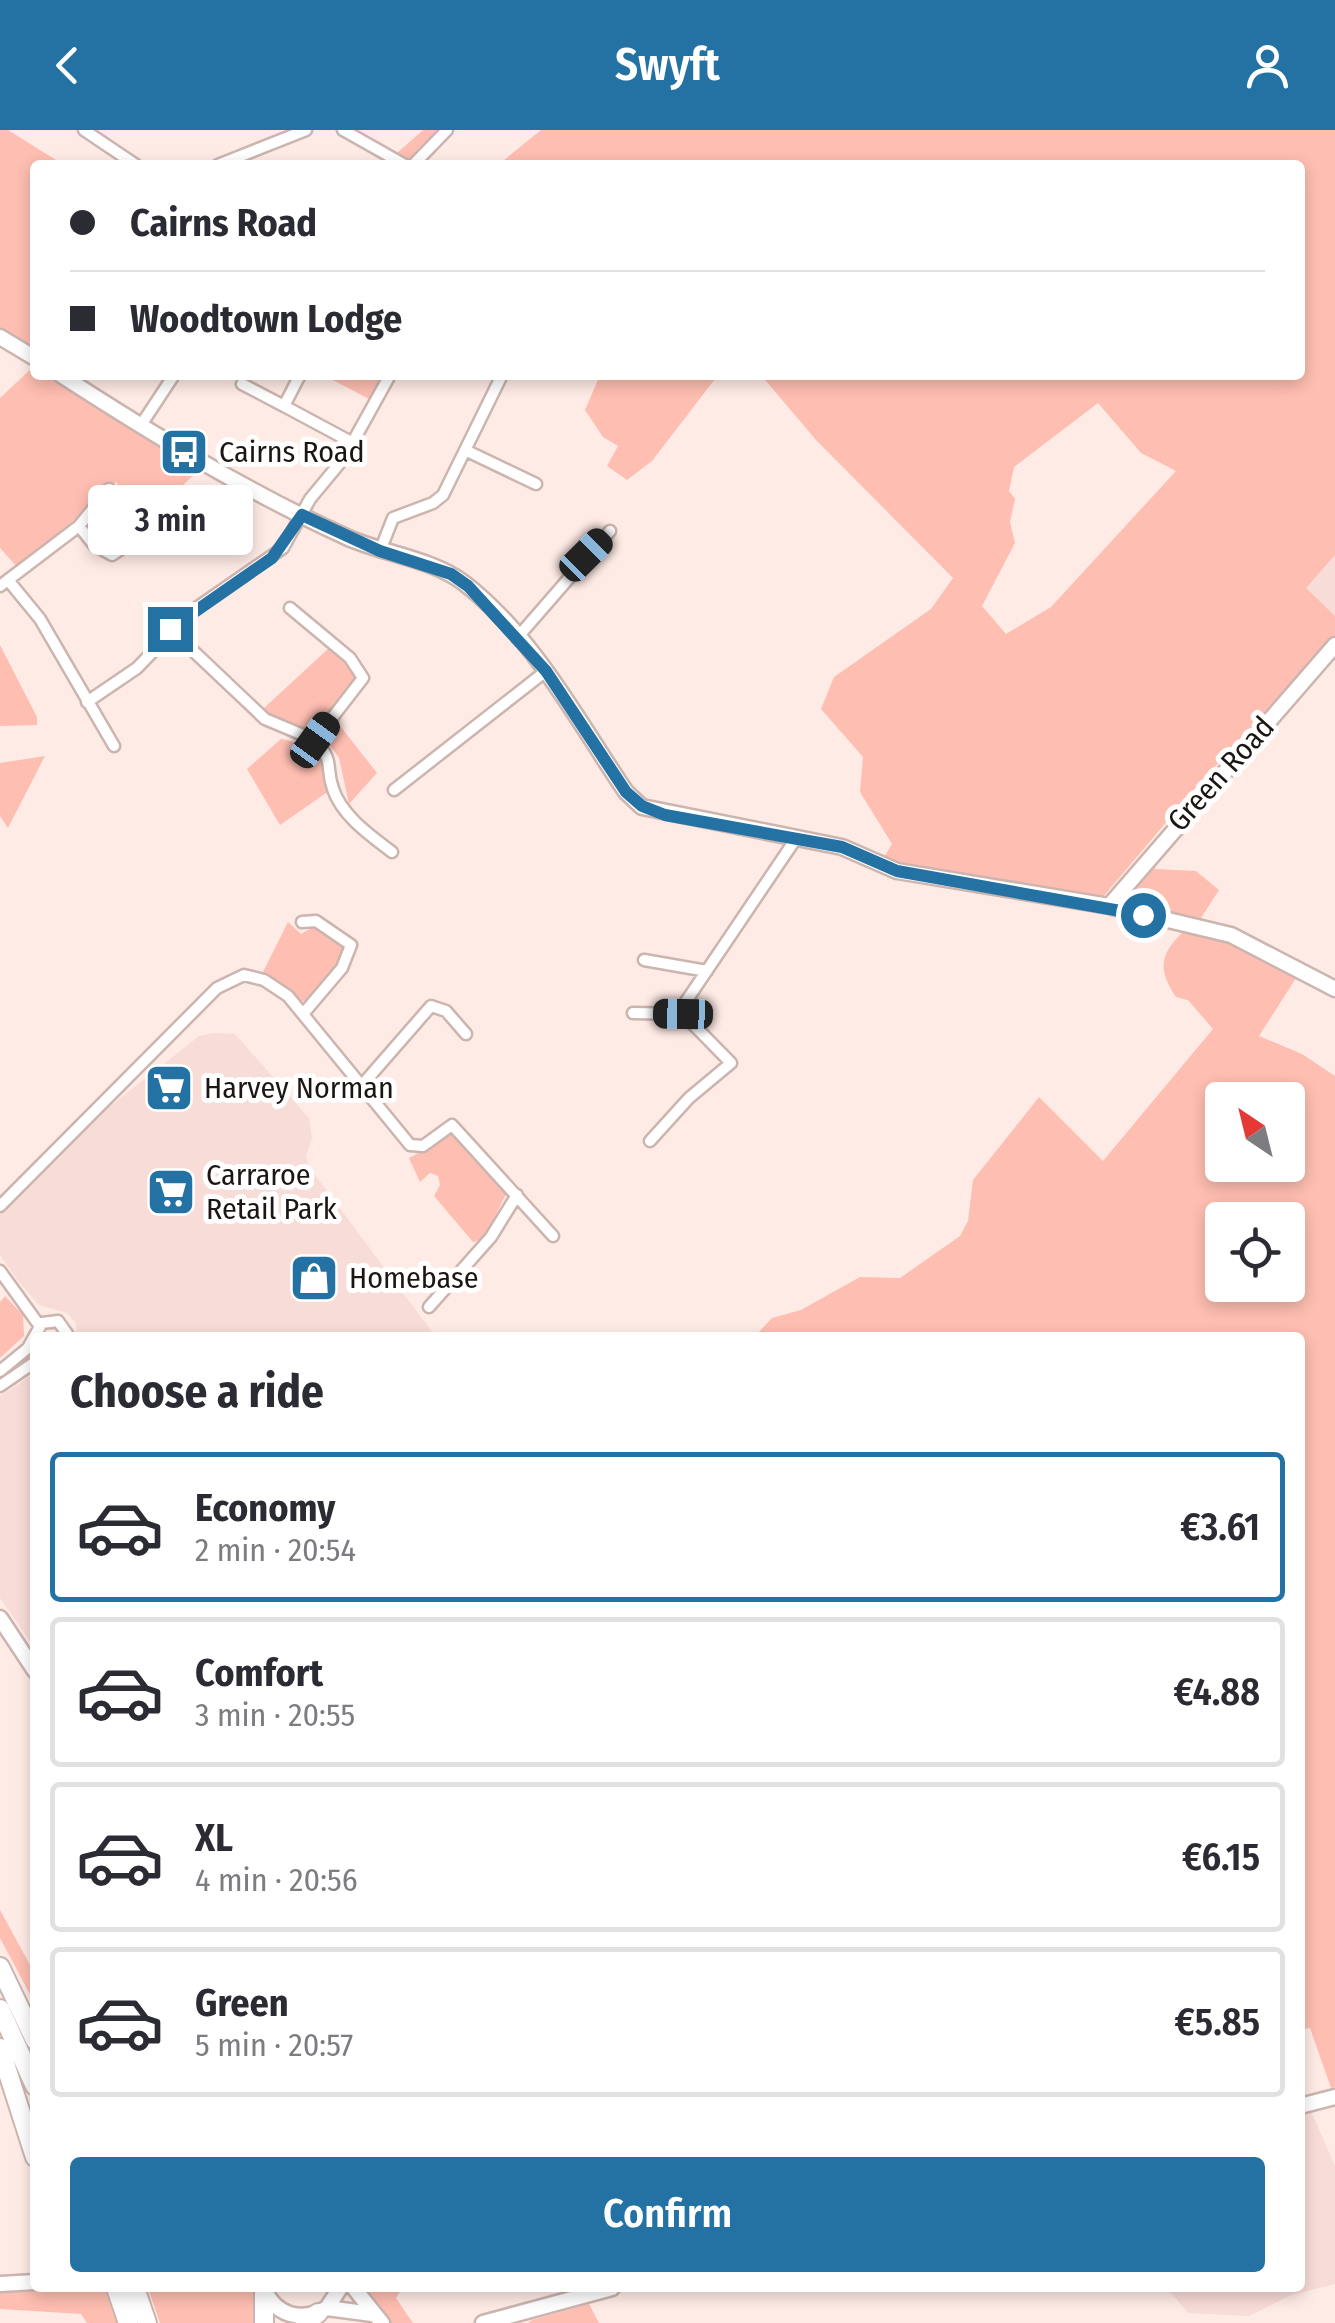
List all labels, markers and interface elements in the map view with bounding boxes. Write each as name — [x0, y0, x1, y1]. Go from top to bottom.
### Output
icon: back — [40, 38, 95, 93]
text: Swyft — [615, 38, 720, 92]
icon: person — [1240, 38, 1295, 93]
text: Cairns Road — [130, 200, 317, 246]
text: Woodtown Lodge — [130, 296, 402, 342]
bus stop icon: Cairns Road — [158, 426, 210, 478]
place label: Cairns Road — [219, 434, 365, 470]
callout: 3 min — [88, 484, 252, 554]
text: 3 min — [135, 501, 206, 539]
car — [554, 523, 618, 587]
route end — [148, 607, 193, 652]
car — [285, 707, 345, 773]
street label: Green Road — [1160, 709, 1282, 839]
route start — [1121, 893, 1166, 938]
car — [653, 998, 713, 1030]
supermarket icon: Harvey Norman — [143, 1062, 195, 1114]
place label: Harvey Norman — [204, 1070, 394, 1106]
north arrow — [1205, 1082, 1305, 1182]
map controls — [1205, 1082, 1305, 1302]
place label: Carraroe Retail Park — [206, 1157, 337, 1227]
supermarket icon: Carraroe Retail Park — [145, 1166, 197, 1218]
button: locate — [1205, 1202, 1305, 1302]
shop icon: Homebase — [288, 1252, 340, 1304]
place label: Homebase — [349, 1260, 479, 1296]
text: Choose a ride — [70, 1365, 324, 1419]
icon: car — [75, 1482, 165, 1572]
text: Economy — [195, 1485, 335, 1531]
text: €3.61 — [1180, 1504, 1260, 1550]
text: 2 min · 20:54 — [195, 1531, 356, 1569]
icon: car — [75, 1647, 165, 1737]
text: Comfort — [195, 1650, 323, 1696]
text: €4.88 — [1173, 1669, 1260, 1715]
text: 3 min · 20:55 — [195, 1696, 355, 1734]
icon: car — [75, 1812, 165, 1902]
text: XL — [195, 1815, 233, 1861]
text: €6.15 — [1182, 1834, 1260, 1880]
text: 4 min · 20:56 — [195, 1861, 358, 1899]
icon: car — [75, 1977, 165, 2067]
text: Green — [195, 1980, 289, 2026]
text: €5.85 — [1175, 1999, 1260, 2045]
text: 5 min · 20:57 — [195, 2026, 353, 2064]
button: Confirm — [70, 2157, 1265, 2272]

